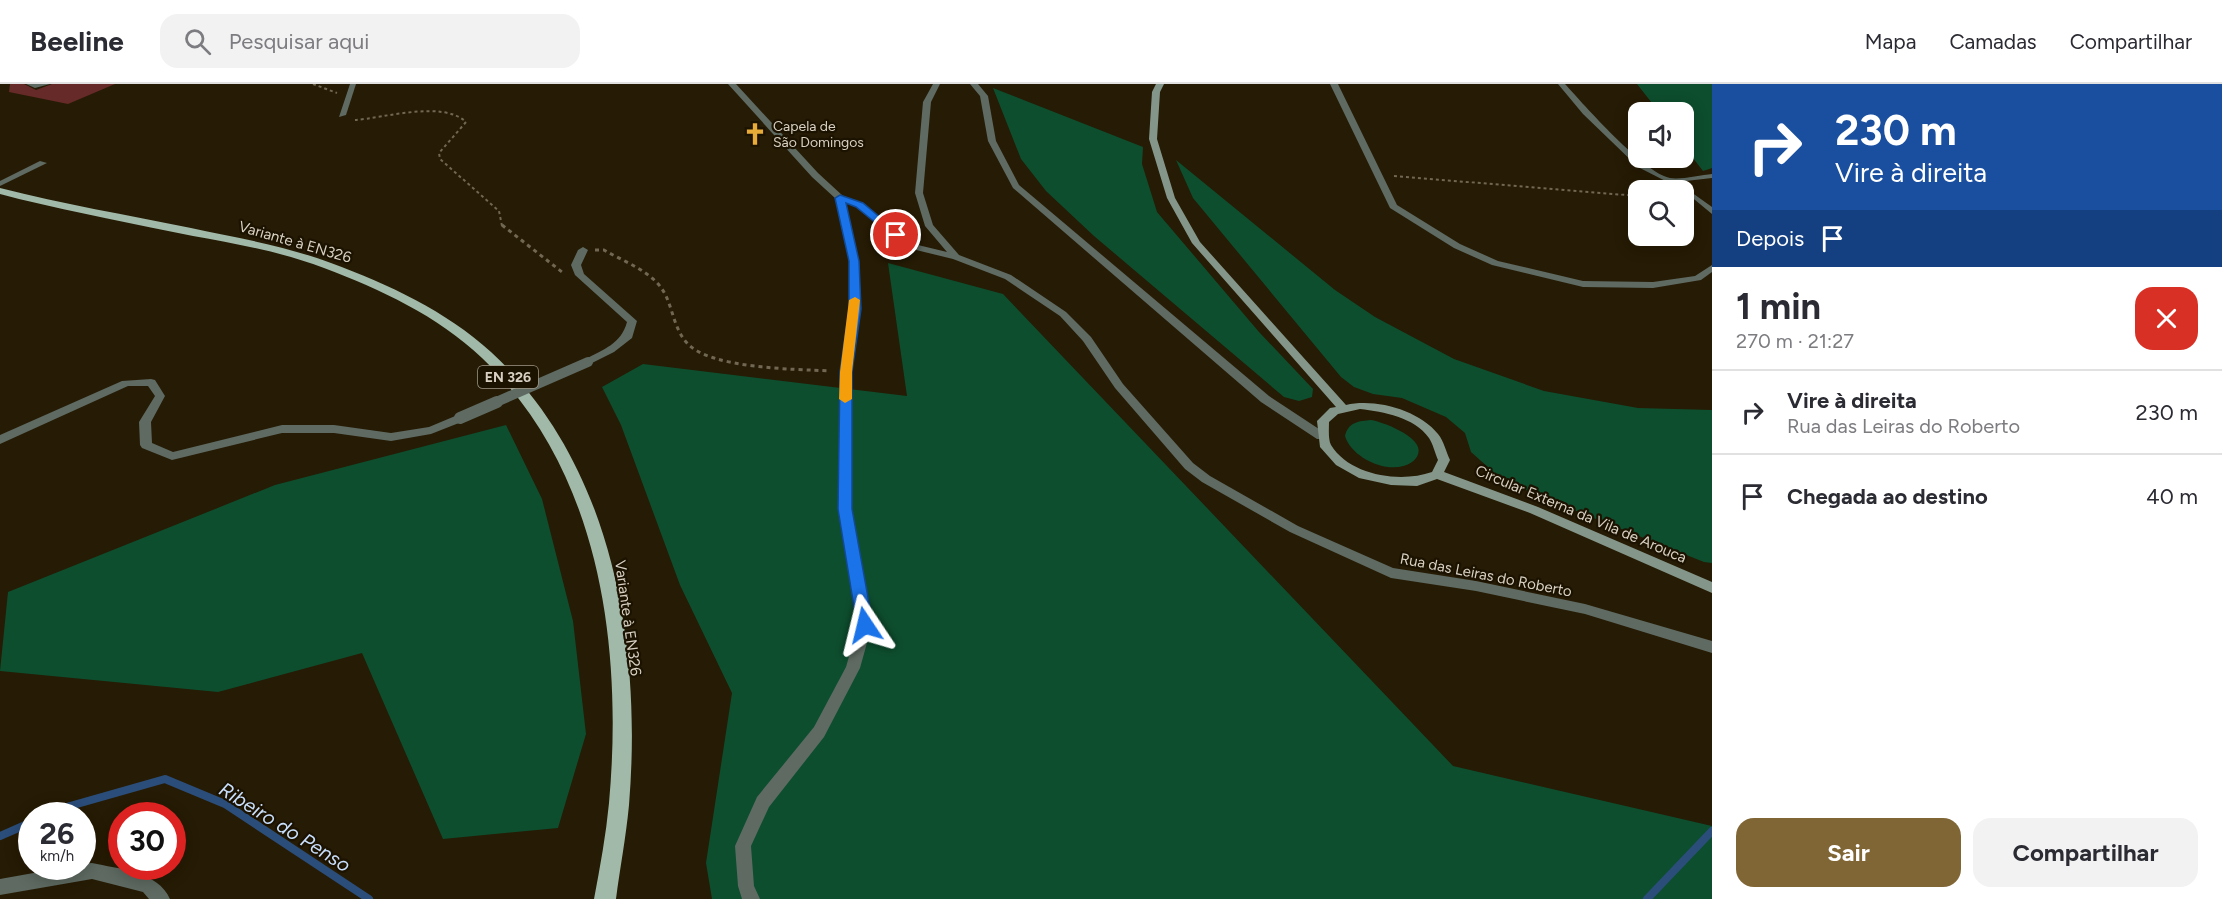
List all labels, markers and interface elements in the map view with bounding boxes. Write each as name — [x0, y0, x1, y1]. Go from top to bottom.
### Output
search box — [160, 14, 580, 68]
text: Beeline — [30, 24, 124, 58]
icon: search — [181, 25, 214, 58]
text: Pesquisar aqui — [229, 28, 369, 55]
text: Mapa — [1865, 29, 1916, 54]
text: Camadas — [1949, 29, 2037, 54]
text: Compartilhar — [2070, 29, 2192, 54]
map controls — [1628, 102, 1694, 246]
button: sound — [1628, 102, 1694, 168]
text: 230 m — [1835, 105, 1957, 156]
icon: right — [1736, 108, 1814, 186]
place label: Capela de São Domingos — [773, 118, 864, 151]
church icon: Capela de São Domingos — [742, 121, 768, 147]
text: Vire à direita — [1835, 156, 1987, 189]
button: search — [1628, 180, 1694, 246]
pin — [870, 209, 921, 260]
street label: Variante à EN326 — [237, 217, 354, 267]
icon: arrive — [879, 218, 912, 251]
icon: arrive — [1816, 222, 1849, 255]
text: Depois — [1736, 225, 1804, 252]
text: 1 min — [1736, 285, 1821, 328]
button: close — [2135, 287, 2198, 350]
text: 270 m · 21:27 — [1736, 329, 1854, 353]
road number: EN 326 — [478, 366, 538, 388]
text: Vire à direita — [1787, 387, 1917, 414]
icon: right — [1736, 396, 1769, 429]
text: 230 m — [2135, 399, 2198, 426]
text: Rua das Leiras do Roberto — [1787, 414, 2020, 438]
street label: Circular Externa da Vila de Arouca — [1473, 461, 1689, 567]
icon: arrive — [1736, 480, 1769, 513]
text: Chegada ao destino — [1787, 483, 1988, 510]
text: 40 m — [2146, 483, 2198, 510]
street label: Rua das Leiras do Roberto — [1398, 549, 1574, 601]
street label: Variante à EN326 — [611, 559, 645, 677]
position arrow — [833, 593, 897, 657]
water label: Ribeiro do Penso — [215, 777, 356, 877]
speed limit sign: 30 — [108, 802, 186, 880]
text: 26 — [40, 815, 74, 852]
button: Sair — [1736, 818, 1961, 887]
button: Compartilhar — [1973, 818, 2198, 887]
text: km/h — [40, 847, 74, 865]

